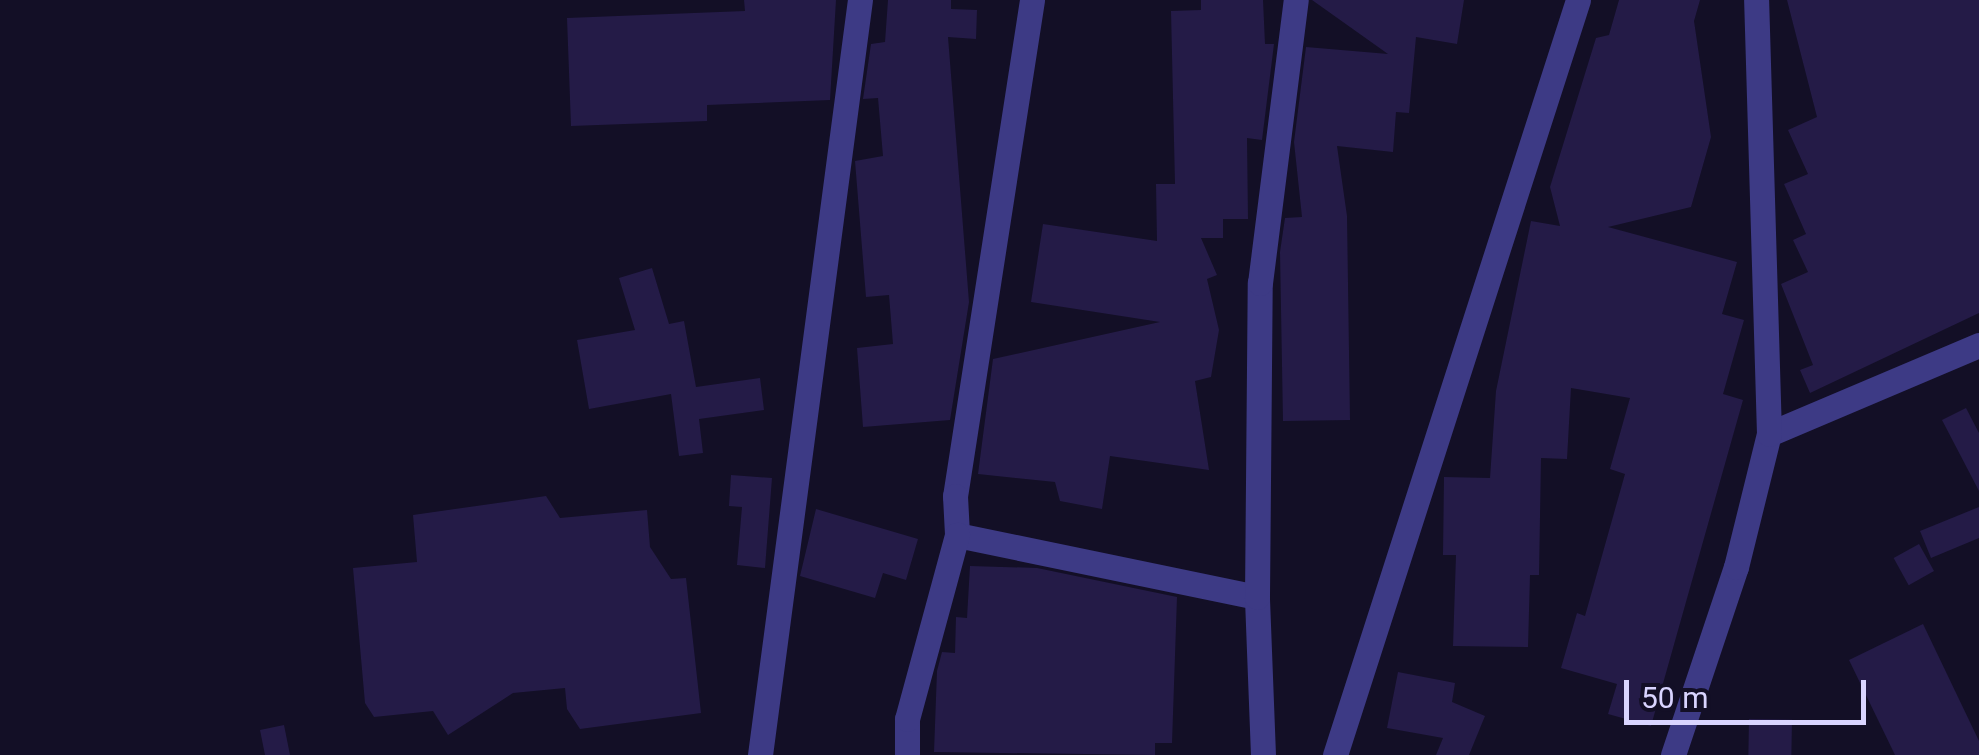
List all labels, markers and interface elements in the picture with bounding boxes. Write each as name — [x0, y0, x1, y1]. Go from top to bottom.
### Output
scale bar — [1629, 660, 1872, 722]
text: 50 m — [1641, 680, 1708, 715]

